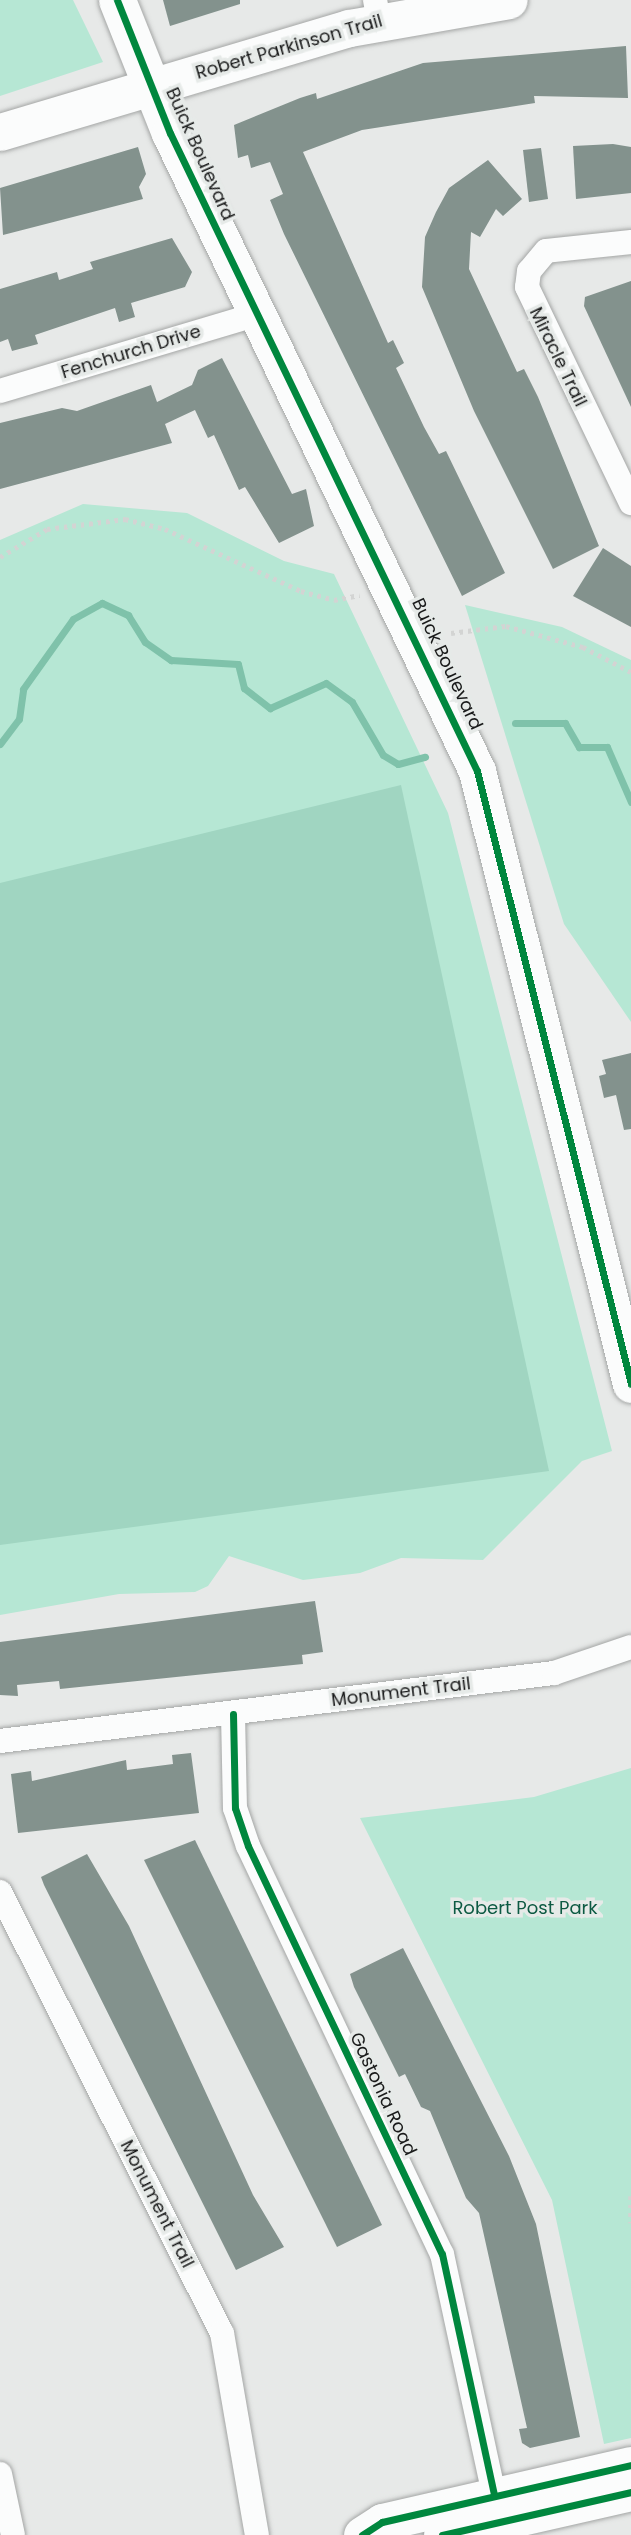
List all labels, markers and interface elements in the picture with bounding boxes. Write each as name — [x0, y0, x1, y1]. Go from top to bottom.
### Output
street label: Robert Parkinson Trail — [193, 10, 385, 84]
street label: Buick Boulevard — [161, 84, 239, 224]
street label: Miracle Trail — [525, 304, 591, 410]
street label: Fenchurch Drive — [59, 321, 203, 383]
street label: Buick Boulevard — [407, 595, 487, 733]
street label: Monument Trail — [330, 1673, 472, 1711]
park label: Robert Post Park — [452, 1897, 598, 1919]
street label: Gastonia Road — [345, 2029, 421, 2159]
street label: Monument Trail — [116, 2137, 198, 2271]

